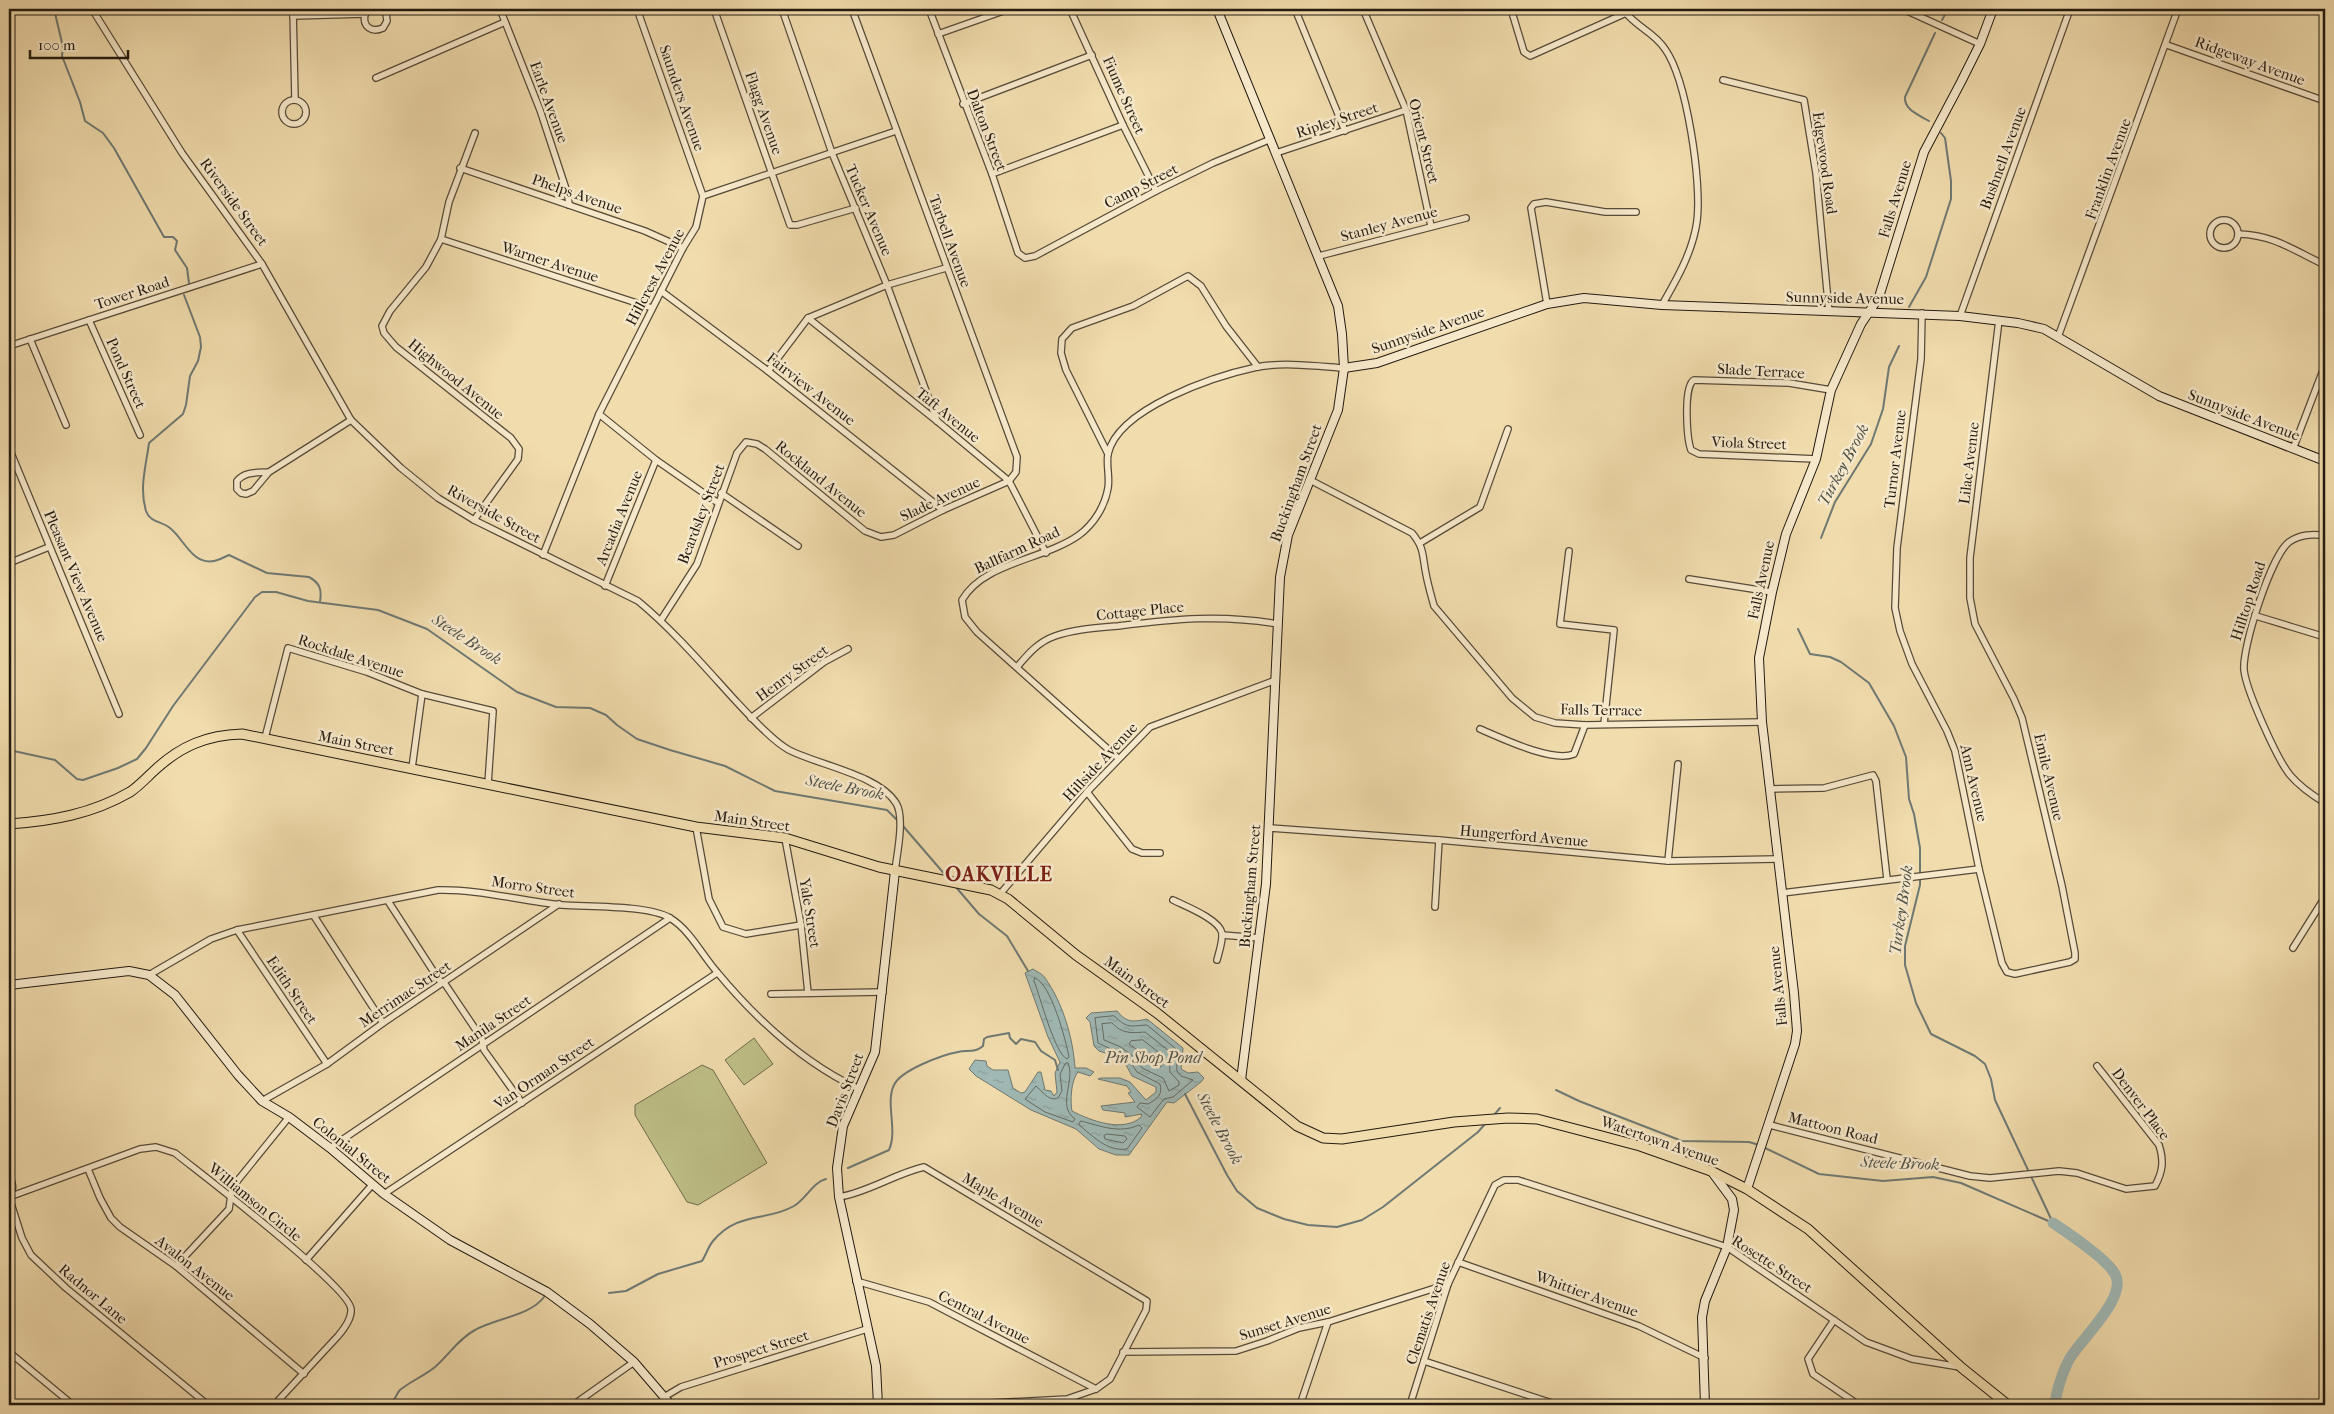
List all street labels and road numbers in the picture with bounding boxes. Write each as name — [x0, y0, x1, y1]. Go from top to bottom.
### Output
street label: Ridgeway Avenue — [2192, 33, 2308, 89]
street label: Saunders Avenue — [655, 43, 709, 154]
street label: Fiume Street — [1099, 53, 1149, 137]
street label: Earle Avenue — [526, 59, 572, 146]
street label: Flagg Avenue — [741, 69, 787, 158]
street label: Dalton Street — [963, 86, 1011, 174]
street label: Orient Street — [1405, 97, 1443, 186]
street label: Ripley Street — [1294, 98, 1381, 142]
street label: Bushnell Avenue — [1976, 104, 2030, 212]
street label: Edgewood Road — [1809, 111, 1841, 216]
street label: Franklin Avenue — [2081, 115, 2135, 222]
street label: Riverside Street — [196, 155, 272, 250]
street label: Falls Avenue — [1875, 157, 1916, 240]
street label: Camp Street — [1101, 159, 1182, 212]
street label: Tucker Avenue — [842, 162, 897, 259]
street label: Phelps Avenue — [530, 170, 625, 218]
street label: Tarbell Avenue — [925, 192, 975, 290]
street label: Stanley Avenue — [1339, 202, 1440, 246]
street label: Hillcrest Avenue — [622, 225, 688, 329]
street label: Warner Avenue — [498, 238, 601, 286]
street label: Tower Road — [92, 272, 172, 314]
street label: Sunnyside Avenue — [1786, 288, 1905, 308]
street label: Sunnyside Avenue — [1369, 302, 1487, 358]
street label: Pond Street — [102, 335, 150, 412]
street label: Highwood Avenue — [404, 335, 508, 424]
street label: Fairview Avenue — [763, 349, 859, 430]
street label: Slade Terrace — [1717, 360, 1806, 382]
street label: Taft Avenue — [912, 384, 984, 447]
street label: Sunnyside Avenue — [2186, 385, 2303, 445]
street label: Turnor Avenue — [1880, 408, 1910, 509]
street label: Lilac Avenue — [1955, 420, 1983, 505]
street label: Buckingham Street — [1266, 421, 1326, 544]
street label: Viola Street — [1710, 433, 1788, 453]
street label: Rockland Avenue — [772, 437, 871, 522]
street label: Beardsley Street — [674, 461, 729, 567]
street label: Arcadia Avenue — [591, 467, 646, 569]
street label: Slade Avenue — [897, 472, 983, 525]
street label: Riverside Street — [444, 481, 545, 547]
street label: Pleasant View Avenue — [40, 507, 112, 645]
street label: Ballfarm Road — [971, 522, 1063, 578]
street label: Falls Avenue — [1744, 538, 1778, 621]
street label: Hilltop Road — [2227, 558, 2270, 643]
street label: Cottage Place — [1095, 597, 1185, 625]
street label: Rockdale Avenue — [296, 630, 407, 682]
street label: Henry Street — [752, 640, 832, 705]
street label: Falls Terrace — [1560, 700, 1643, 720]
street label: Hillside Avenue — [1059, 718, 1142, 805]
street label: Main Street — [317, 727, 396, 759]
street label: Emile Avenue — [2030, 732, 2068, 823]
street label: Ann Avenue — [1956, 742, 1992, 824]
street label: Main Street — [713, 807, 792, 835]
street label: Hungerford Avenue — [1459, 821, 1590, 851]
street label: Buckingham Street — [1236, 823, 1264, 949]
street label: Morro Street — [490, 872, 577, 902]
street label: Yale Street — [795, 876, 824, 950]
street label: Falls Avenue — [1765, 945, 1791, 1027]
street label: Main Street — [1101, 952, 1174, 1012]
street label: Edith Street — [263, 953, 322, 1028]
street label: Merrimac Street — [356, 956, 455, 1031]
street label: Manila Street — [452, 991, 535, 1055]
street label: Van Orman Street — [490, 1033, 598, 1114]
street label: Davis Street — [823, 1050, 868, 1130]
street label: Denver Place — [2108, 1064, 2174, 1144]
street label: Mattoon Road — [1786, 1108, 1881, 1148]
street label: Watertown Avenue — [1597, 1112, 1722, 1170]
street label: Colonial Street — [309, 1113, 396, 1188]
street label: Williamson Circle — [204, 1158, 306, 1246]
street label: Maple Avenue — [959, 1169, 1047, 1232]
street label: Avalon Avenue — [151, 1231, 239, 1305]
street label: Rosette Street — [1728, 1231, 1816, 1297]
street label: Clematis Avenue — [1402, 1259, 1454, 1367]
street label: Radnor Lane — [55, 1260, 131, 1328]
street label: Whittier Avenue — [1532, 1267, 1641, 1321]
street label: Central Avenue — [935, 1286, 1033, 1348]
street label: Sunset Avenue — [1237, 1299, 1334, 1344]
street label: Prospect Street — [711, 1326, 811, 1372]

